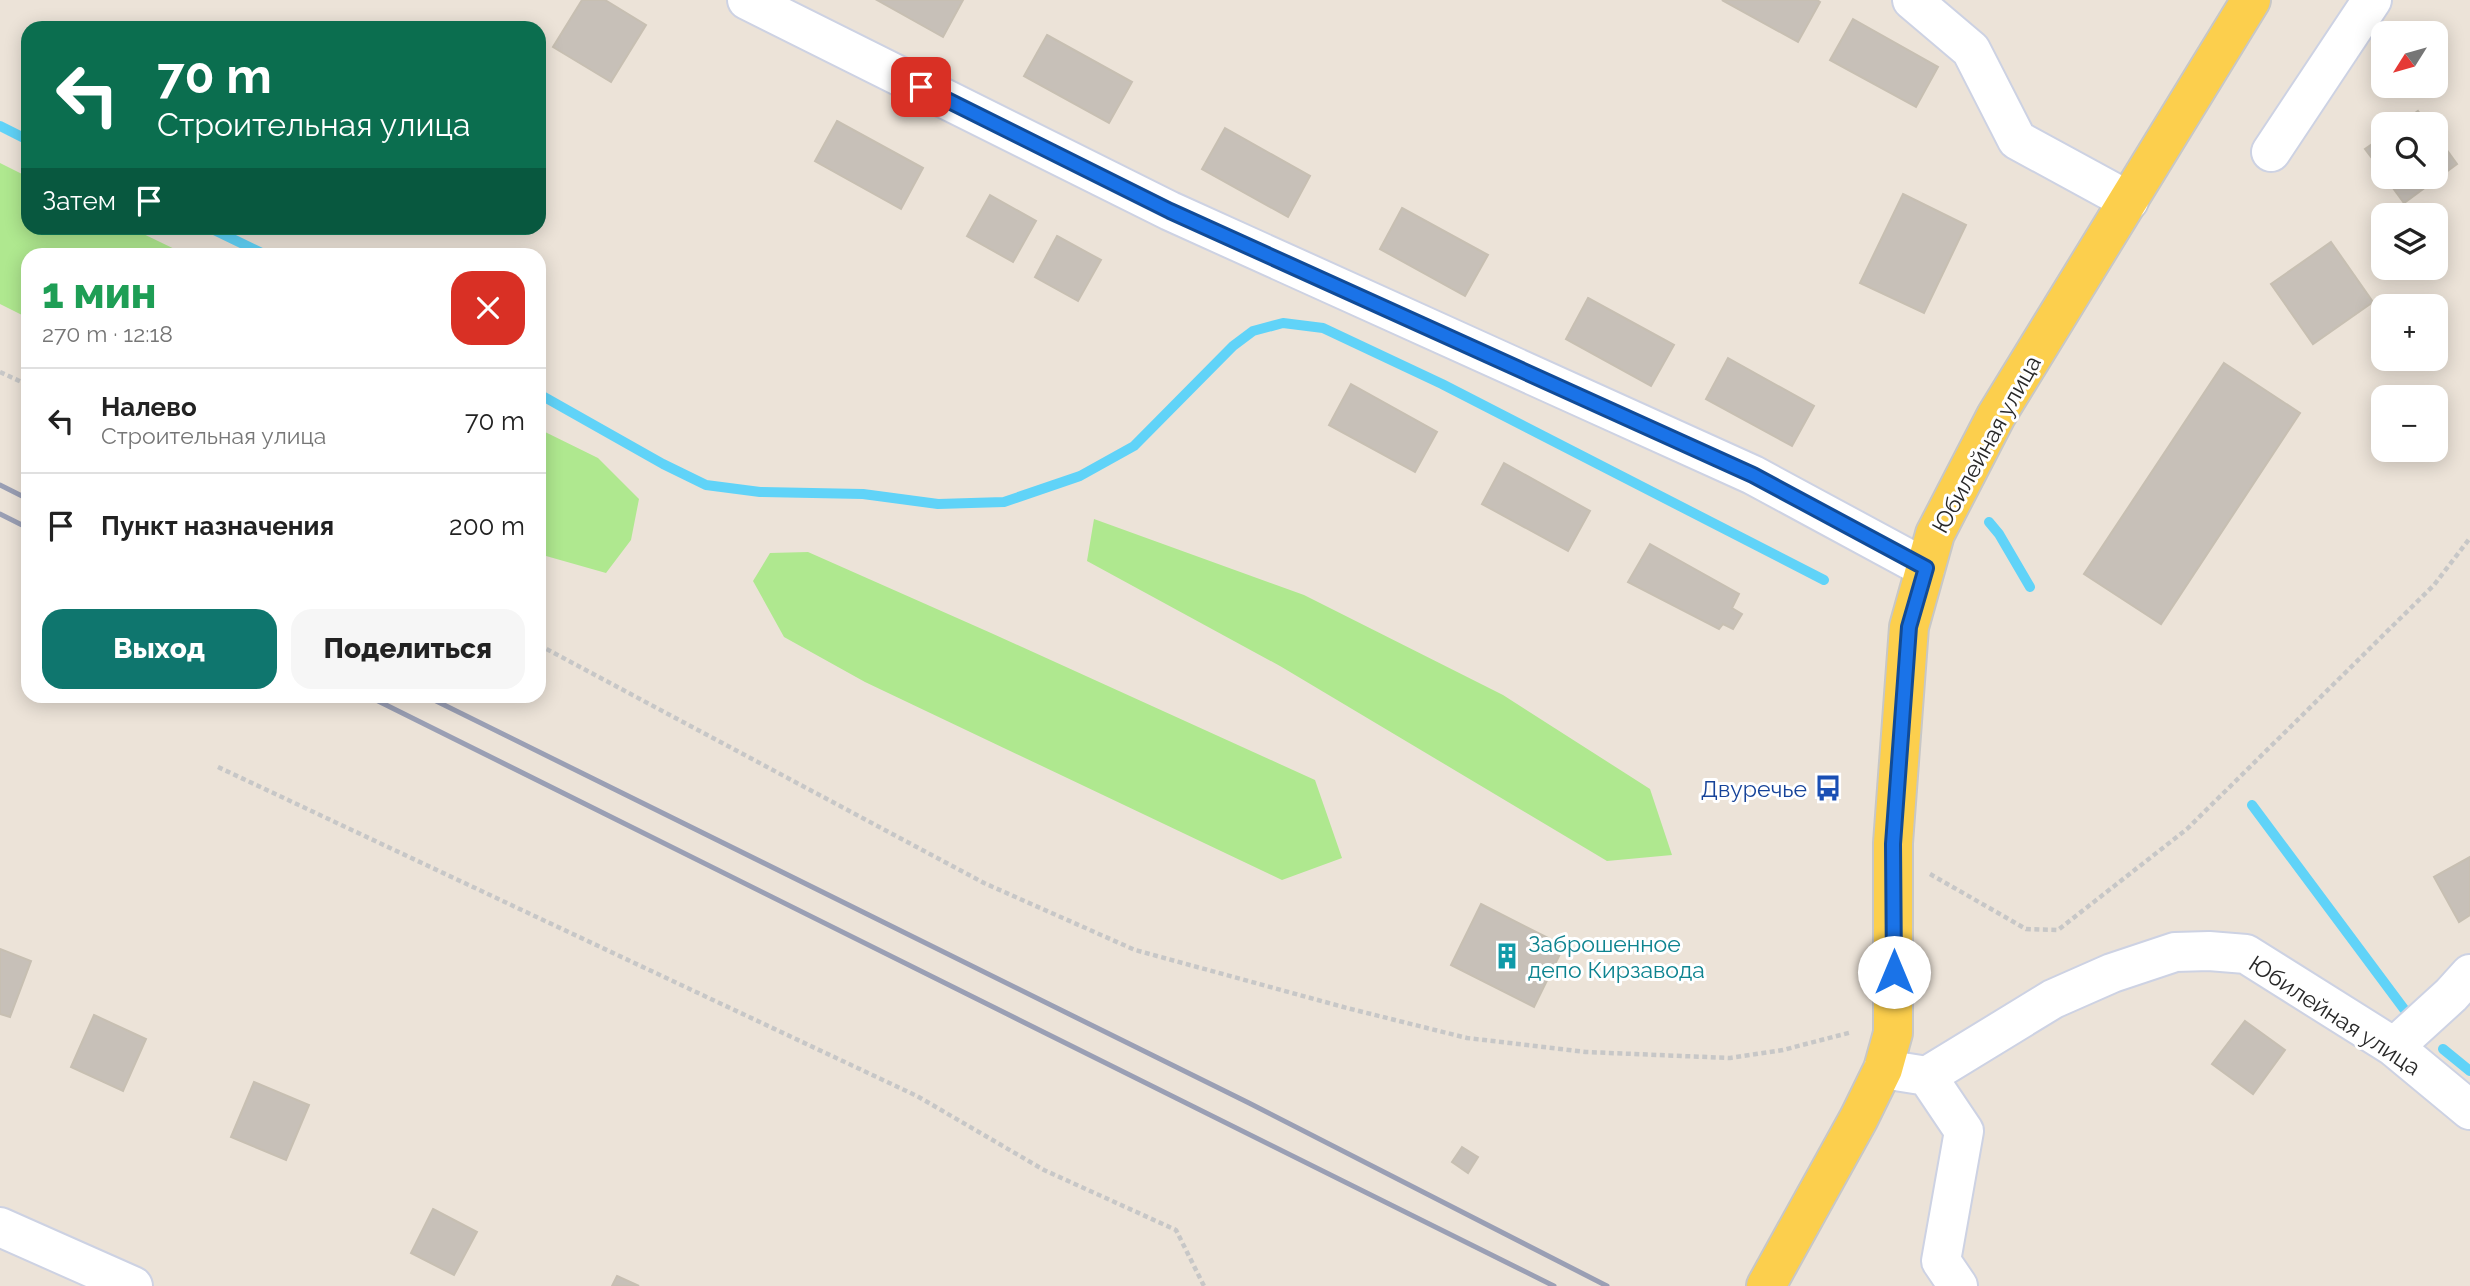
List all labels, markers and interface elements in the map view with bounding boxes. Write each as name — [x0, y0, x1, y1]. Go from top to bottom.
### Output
north arrow — [2371, 21, 2448, 98]
map controls — [2371, 21, 2448, 462]
text: 70 m — [157, 47, 272, 104]
icon: left — [42, 49, 133, 140]
pin — [891, 57, 951, 117]
icon: arrive — [902, 68, 940, 106]
text: Строительная улица — [157, 106, 470, 143]
button: search — [2371, 112, 2448, 189]
icon: arrive — [130, 182, 168, 220]
text: Затем — [42, 186, 116, 216]
button: layers — [2371, 203, 2448, 280]
text: 1 мин — [42, 269, 156, 318]
button: close — [451, 271, 525, 345]
button: + — [2371, 294, 2448, 371]
text: 270 m · 12:18 — [42, 320, 173, 347]
street label: Юбилейная улица — [1926, 351, 2046, 537]
button: − — [2371, 385, 2448, 462]
text: Налево — [101, 392, 197, 422]
icon: left — [42, 402, 80, 440]
text: 70 m — [465, 406, 525, 436]
text: Строительная улица — [101, 422, 326, 449]
icon: arrive — [42, 507, 80, 545]
text: Пункт назначения — [101, 511, 334, 541]
text: 200 m — [449, 511, 525, 541]
button: Выход — [42, 609, 277, 689]
button: Поделиться — [291, 609, 525, 689]
bus stop icon: Двуречье — [1813, 773, 1843, 803]
place label: Двуречье — [1701, 775, 1807, 802]
place label: Заброшенное депо Кирзавода — [1528, 930, 1705, 983]
position arrow — [1857, 935, 1931, 1009]
building icon: Заброшенное депо Кирзавода — [1492, 941, 1522, 971]
street label: Юбилейная улица — [2244, 950, 2426, 1080]

